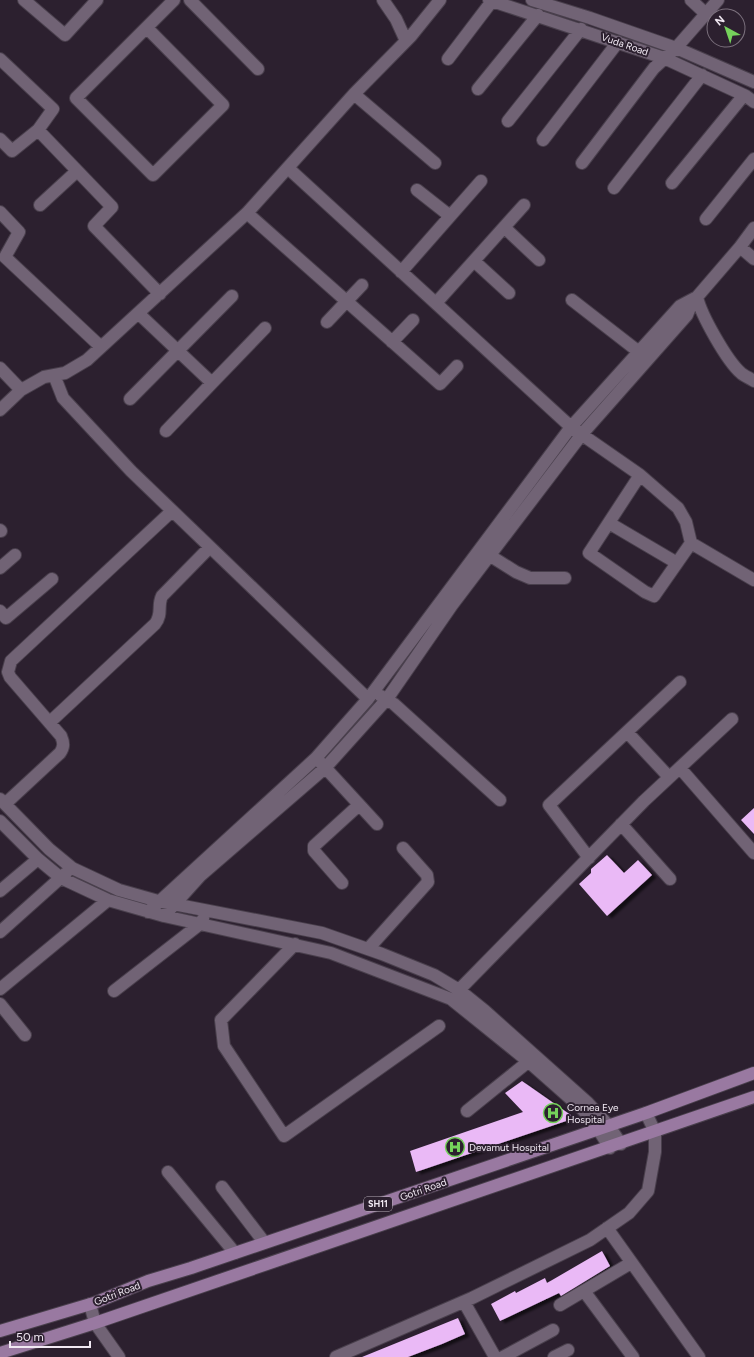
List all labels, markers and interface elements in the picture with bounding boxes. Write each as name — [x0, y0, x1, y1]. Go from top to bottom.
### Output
north arrow — [706, 8, 746, 48]
text: N — [712, 13, 727, 28]
street label: Vuda Road — [600, 30, 650, 59]
place label: Cornea Eye Hospital — [567, 1101, 619, 1126]
hospital icon: Cornea Eye Hospital — [542, 1102, 564, 1124]
hospital icon: Devamut Hospital — [444, 1136, 466, 1158]
place label: Devamut Hospital — [469, 1141, 549, 1154]
street label: Gotri Road — [398, 1175, 448, 1203]
road number: SH11 — [364, 1197, 392, 1211]
street label: Gotri Road — [92, 1279, 142, 1308]
scale bar — [10, 1323, 90, 1349]
text: 50 m — [16, 1330, 44, 1344]

